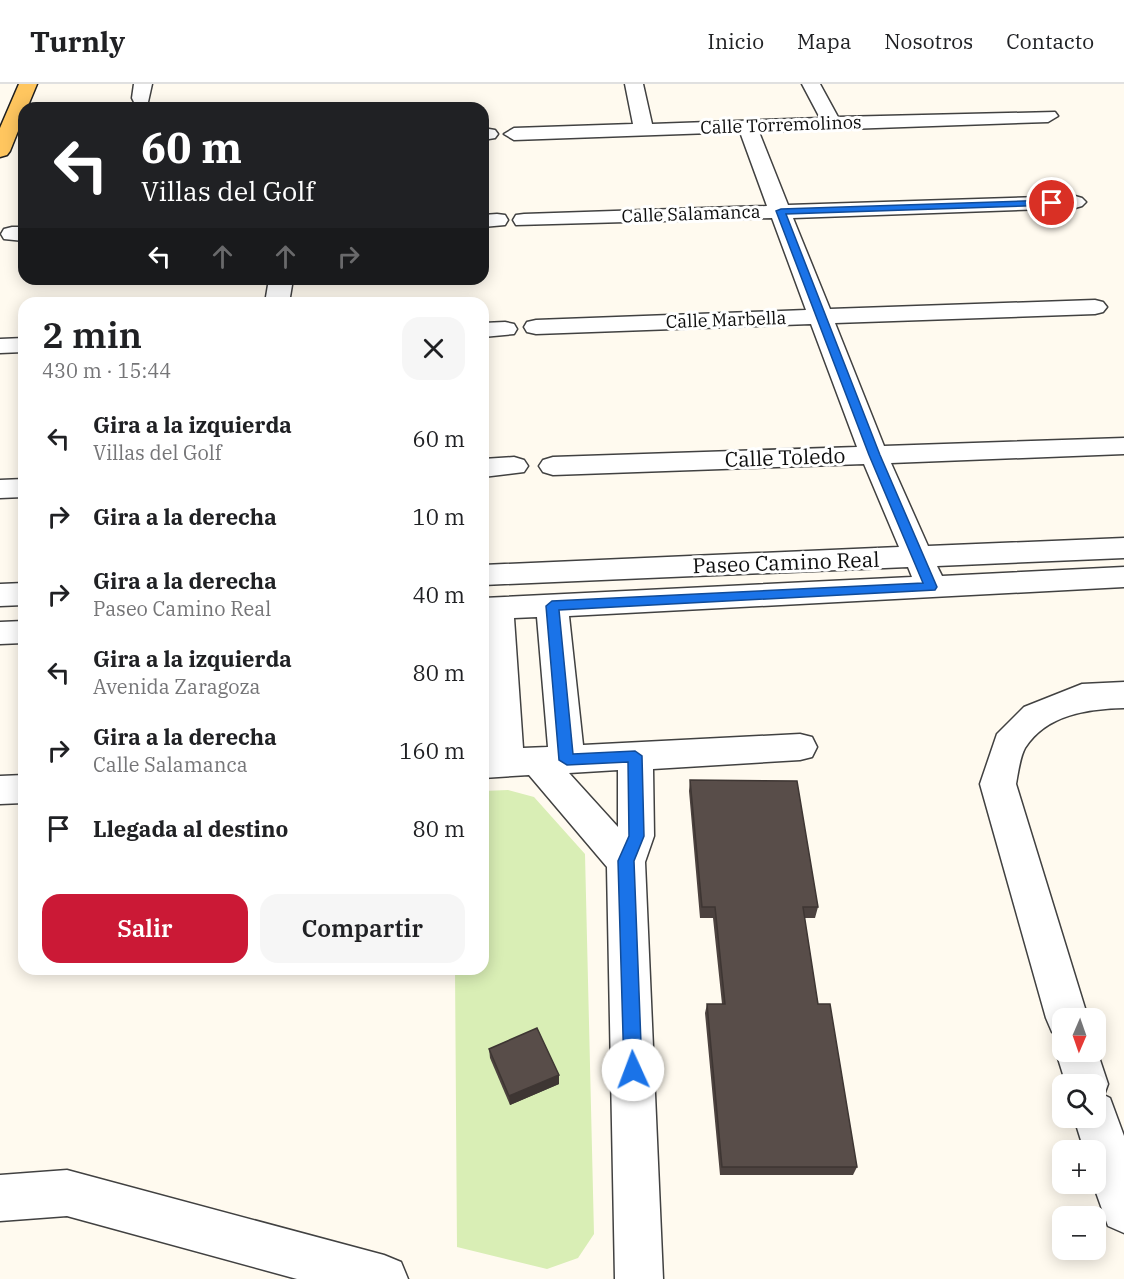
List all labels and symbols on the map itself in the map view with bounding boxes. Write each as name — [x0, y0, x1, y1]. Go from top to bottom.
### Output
street label: Calle Torremolinos — [700, 110, 862, 139]
pin — [1026, 177, 1077, 228]
street label: Calle Salamanca — [621, 200, 761, 227]
street label: Calle Marbella — [665, 306, 787, 333]
street label: Calle Toledo — [724, 441, 846, 473]
street label: Paseo Camino Real — [692, 545, 880, 579]
north arrow — [1052, 1008, 1106, 1062]
position arrow — [601, 1038, 665, 1102]

